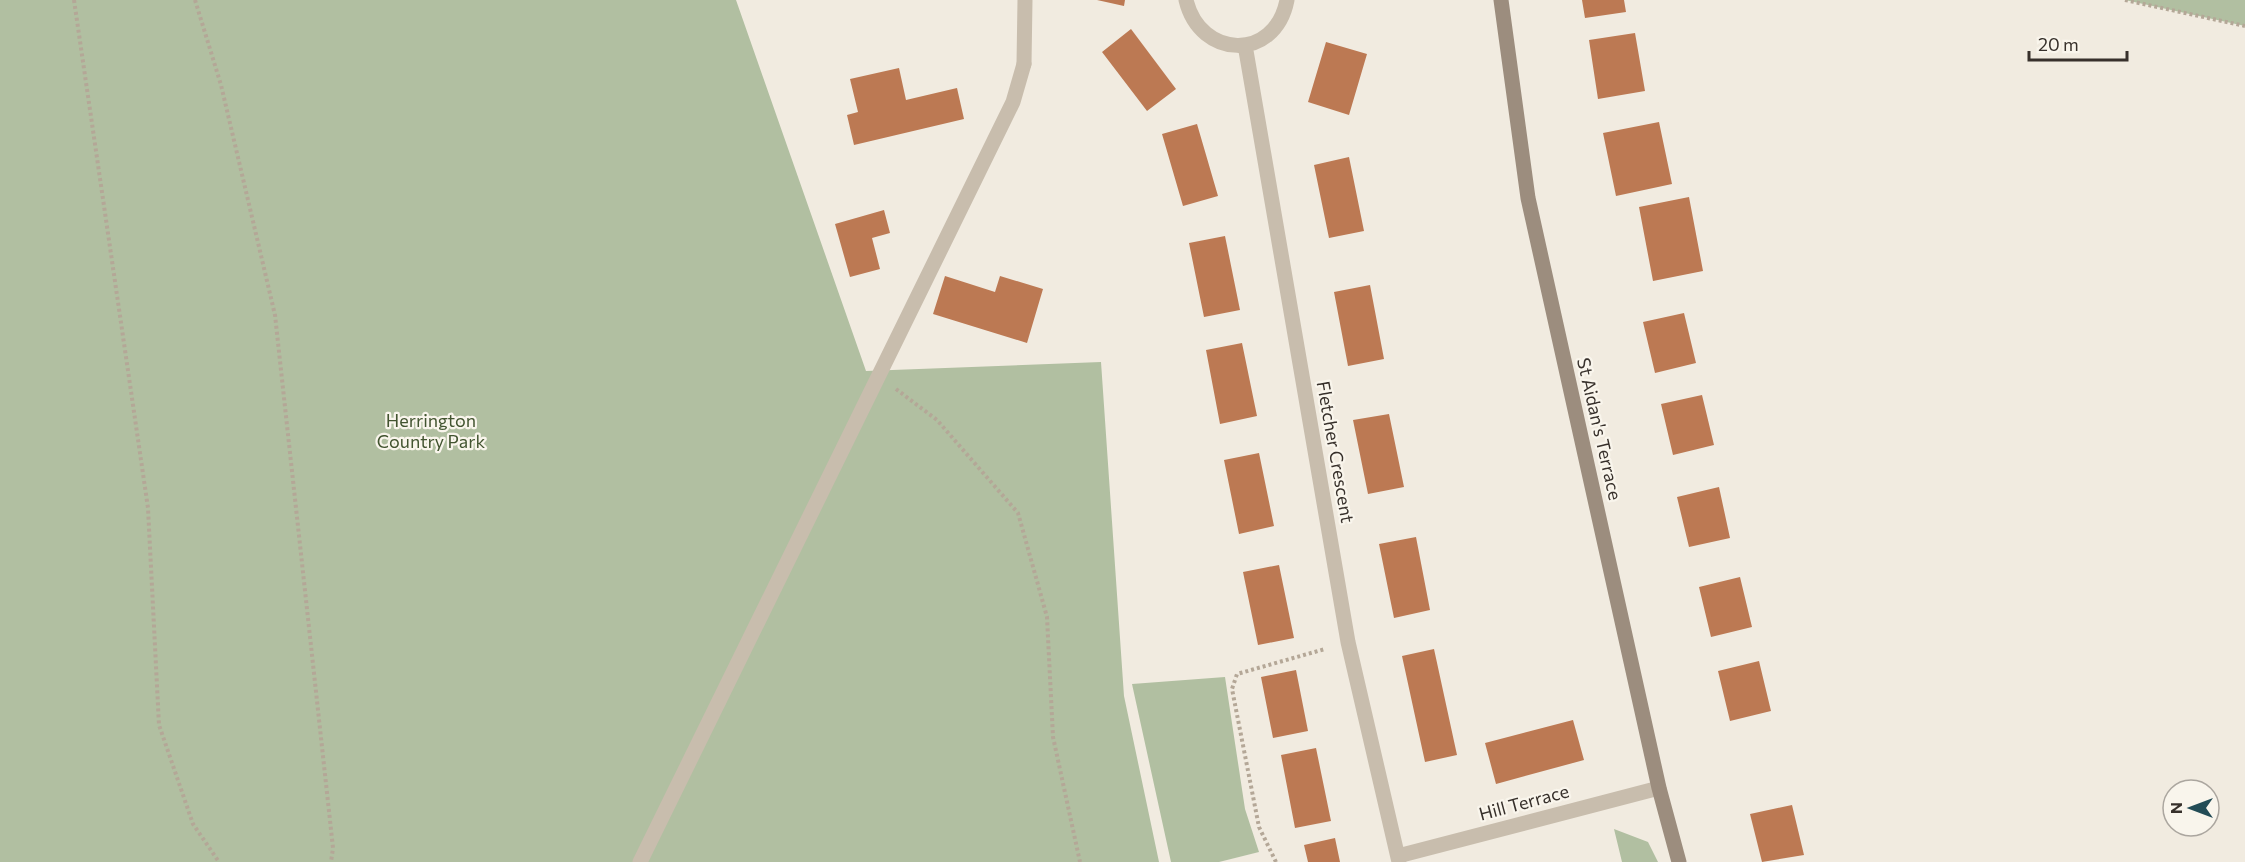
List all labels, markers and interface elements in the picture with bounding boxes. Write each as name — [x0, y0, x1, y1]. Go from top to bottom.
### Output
scale bar — [2029, 24, 2126, 62]
text: 20 m — [2038, 33, 2079, 55]
street label: St Aidan's Terrace — [1573, 356, 1627, 502]
street label: Fletcher Crescent — [1313, 379, 1359, 525]
park label: Herrington Country Park — [377, 409, 485, 452]
north arrow — [2161, 778, 2221, 838]
street label: Hill Terrace — [1476, 779, 1571, 825]
text: N — [2166, 802, 2185, 814]

